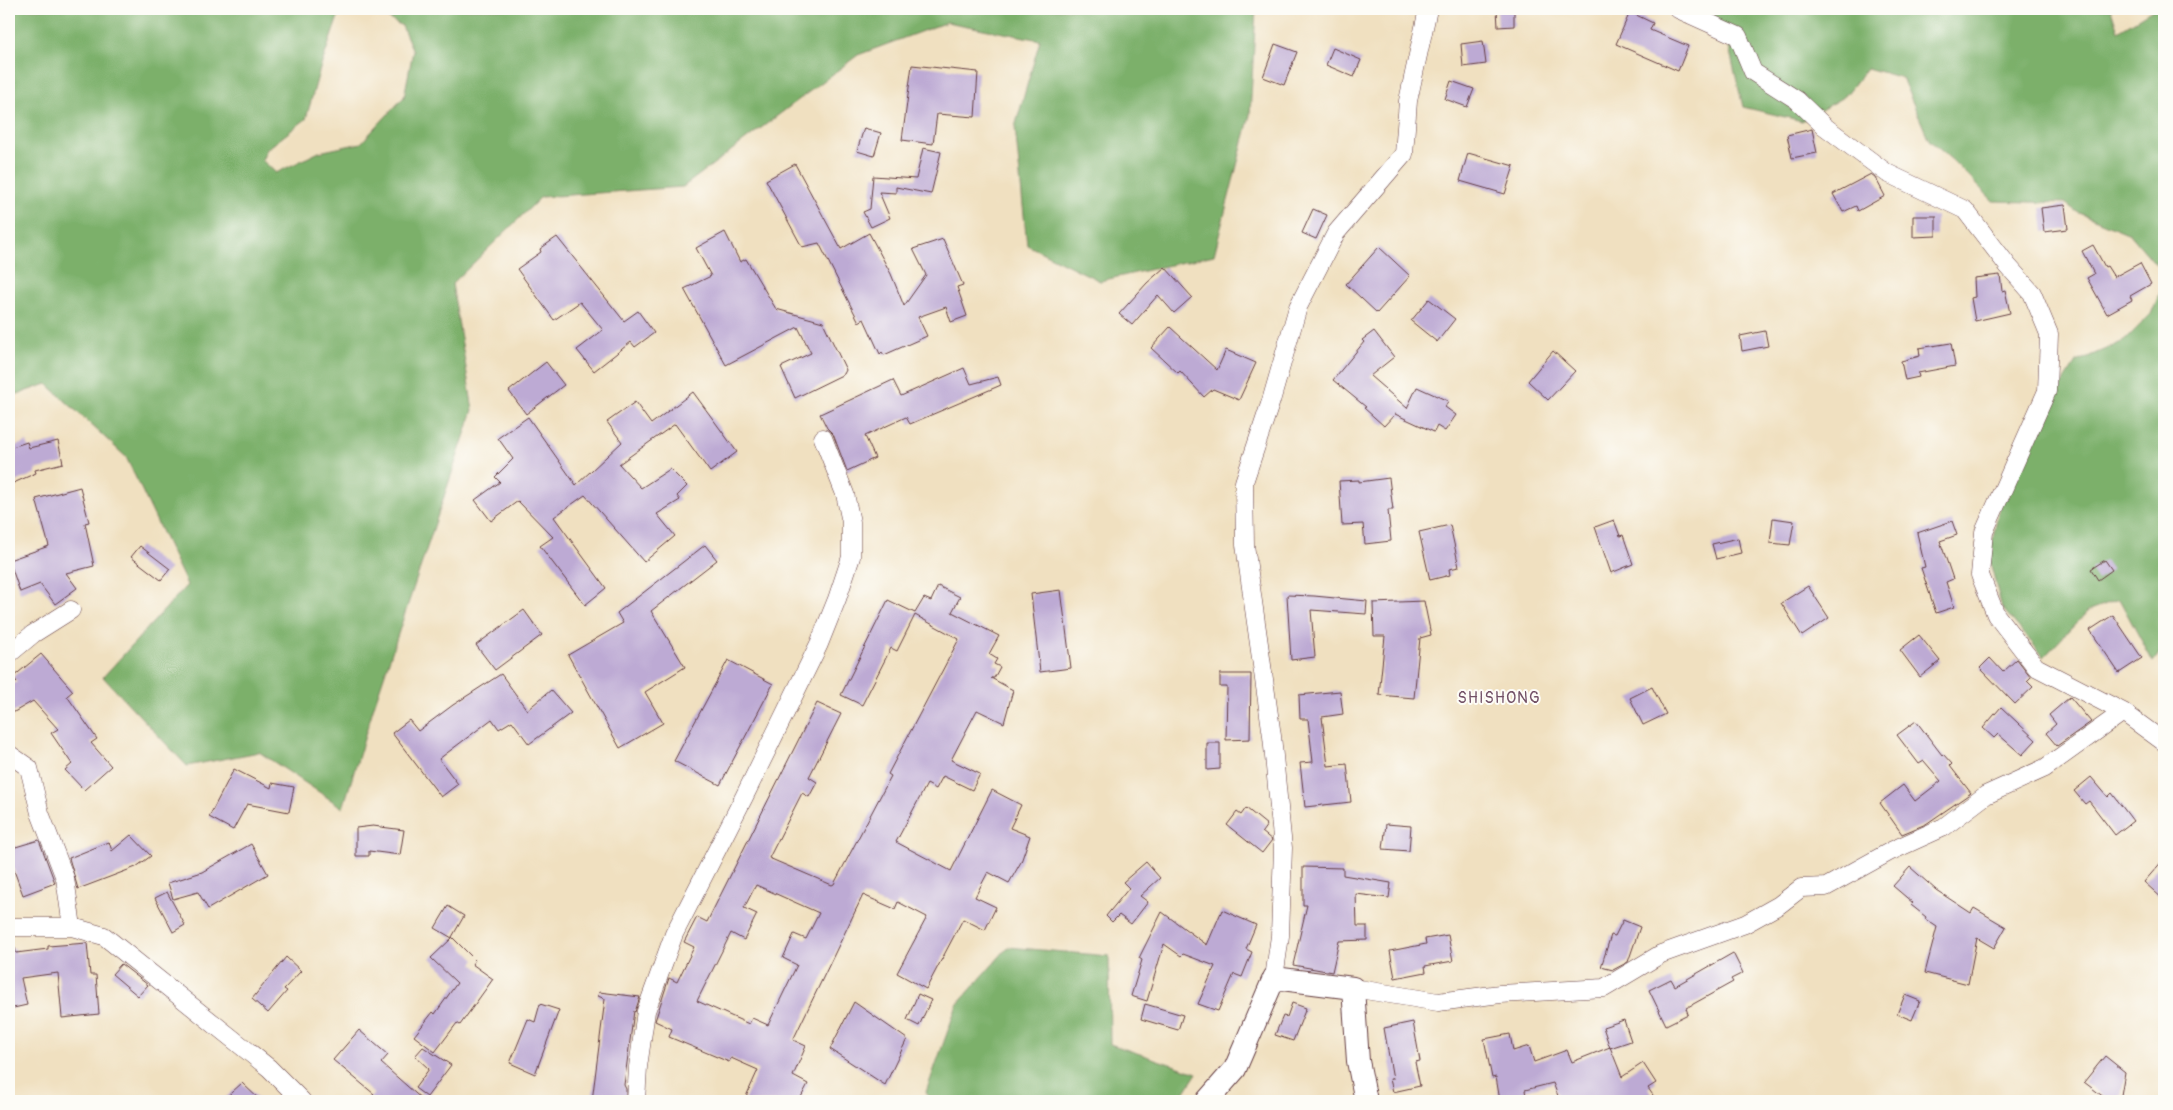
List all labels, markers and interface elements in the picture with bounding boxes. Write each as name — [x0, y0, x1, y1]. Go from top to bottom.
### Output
district label: SHISHONG — [1457, 688, 1541, 708]

